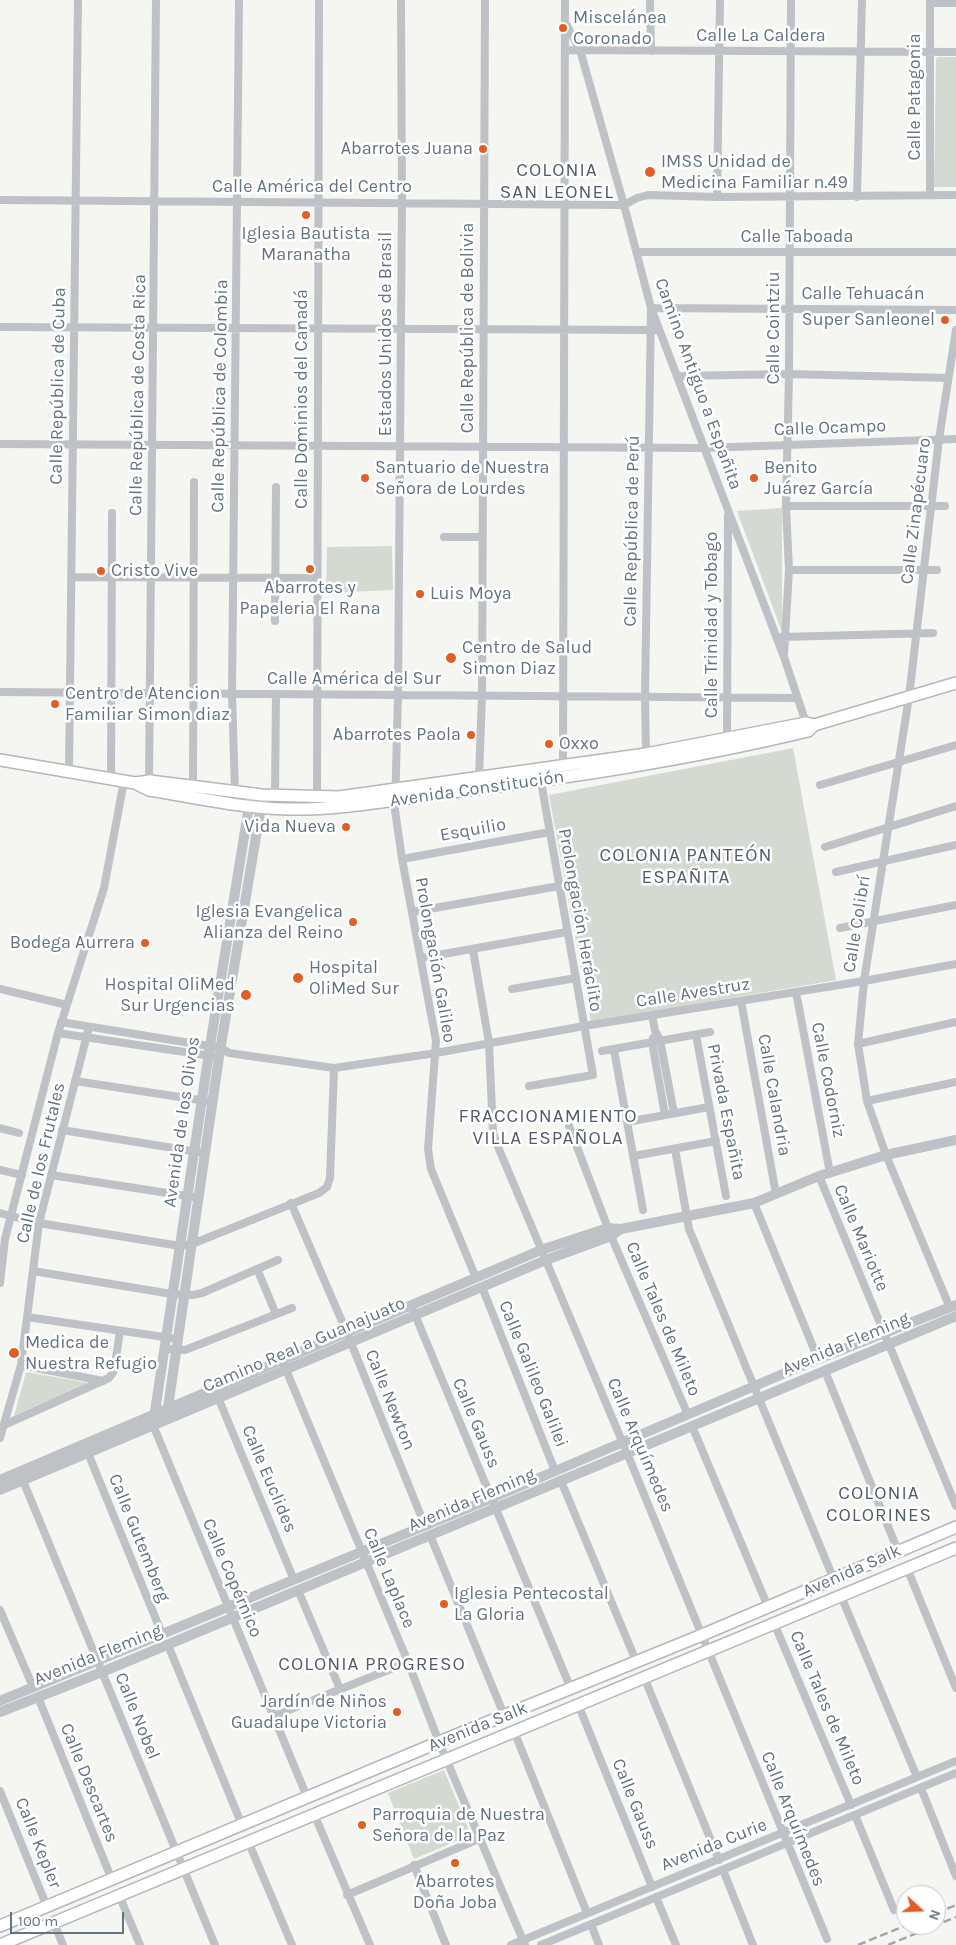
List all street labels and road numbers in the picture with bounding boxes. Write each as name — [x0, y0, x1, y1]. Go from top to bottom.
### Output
street label: Calle La Caldera — [696, 25, 826, 47]
street label: Calle Patagonia — [904, 33, 926, 161]
street label: Calle América del Centro — [212, 176, 412, 198]
street label: Calle República de Bolivia — [457, 223, 479, 433]
street label: Calle Taboada — [741, 226, 853, 248]
street label: Estados Unidos de Brasil — [375, 232, 397, 436]
street label: Calle Cointziu — [763, 271, 785, 385]
street label: Calle República de Costa Rica — [125, 274, 151, 516]
street label: Camino Antiguo a Españita — [650, 275, 746, 493]
street label: Calle República de Colombia — [207, 279, 233, 513]
street label: Calle Tehuacán — [801, 283, 925, 305]
street label: Calle República de Cuba — [45, 287, 71, 485]
street label: Calle Dominios del Canadá — [291, 289, 313, 509]
street label: Calle Ocampo — [773, 415, 887, 441]
street label: Calle República de Perú — [620, 435, 644, 627]
street label: Calle Zinapécuaro — [896, 436, 936, 586]
street label: Calle Trinidad y Tobago — [701, 532, 723, 718]
street label: Calle América del Sur — [267, 668, 441, 690]
street label: Avenida Constitución — [389, 766, 565, 812]
street label: Esquilio — [438, 814, 508, 846]
street label: Prolongación Heráclito — [553, 827, 607, 1013]
street label: Calle Colibrí — [839, 874, 875, 974]
street label: Prolongación Galileo — [410, 876, 460, 1044]
street label: Calle Avestruz — [635, 973, 751, 1013]
street label: Calle Codorniz — [806, 1020, 850, 1140]
street label: Calle Calandria — [753, 1032, 795, 1158]
street label: Avenida de los Olivos — [159, 1035, 205, 1209]
street label: Privada Españita — [702, 1042, 750, 1182]
street label: Calle de los Frutales — [12, 1080, 70, 1246]
street label: Calle Mariotte — [829, 1181, 893, 1295]
street label: Calle Tales de Mileto — [621, 1239, 705, 1399]
street label: Camino Real a Guanajuato — [199, 1292, 409, 1398]
street label: Calle Galileo Galilei — [494, 1297, 572, 1451]
street label: Avenida Fleming — [779, 1307, 913, 1381]
street label: Calle Newton — [360, 1347, 420, 1453]
street label: Calle Gauss — [447, 1375, 505, 1471]
street label: Calle Arquímedes — [602, 1375, 678, 1515]
street label: Calle Euclides — [237, 1422, 301, 1536]
street label: Avenida Fleming — [405, 1463, 539, 1537]
street label: Calle Gutemberg — [103, 1471, 175, 1605]
street label: Calle Copérnico — [197, 1515, 267, 1641]
street label: Calle Laplace — [358, 1525, 420, 1631]
street label: Avenida Salk — [800, 1540, 904, 1602]
street label: Avenida Fleming — [31, 1619, 165, 1691]
street label: Calle Tales de Mileto — [785, 1628, 869, 1788]
street label: Calle Nobel — [110, 1669, 164, 1763]
street label: Avenida Salk — [425, 1697, 531, 1757]
street label: Calle Descartes — [55, 1720, 123, 1846]
street label: Calle Arquímedes — [756, 1748, 830, 1890]
street label: Calle Gauss — [607, 1756, 663, 1852]
street label: Calle Kepler — [10, 1794, 66, 1892]
street label: Avenida Curie — [658, 1814, 770, 1876]

